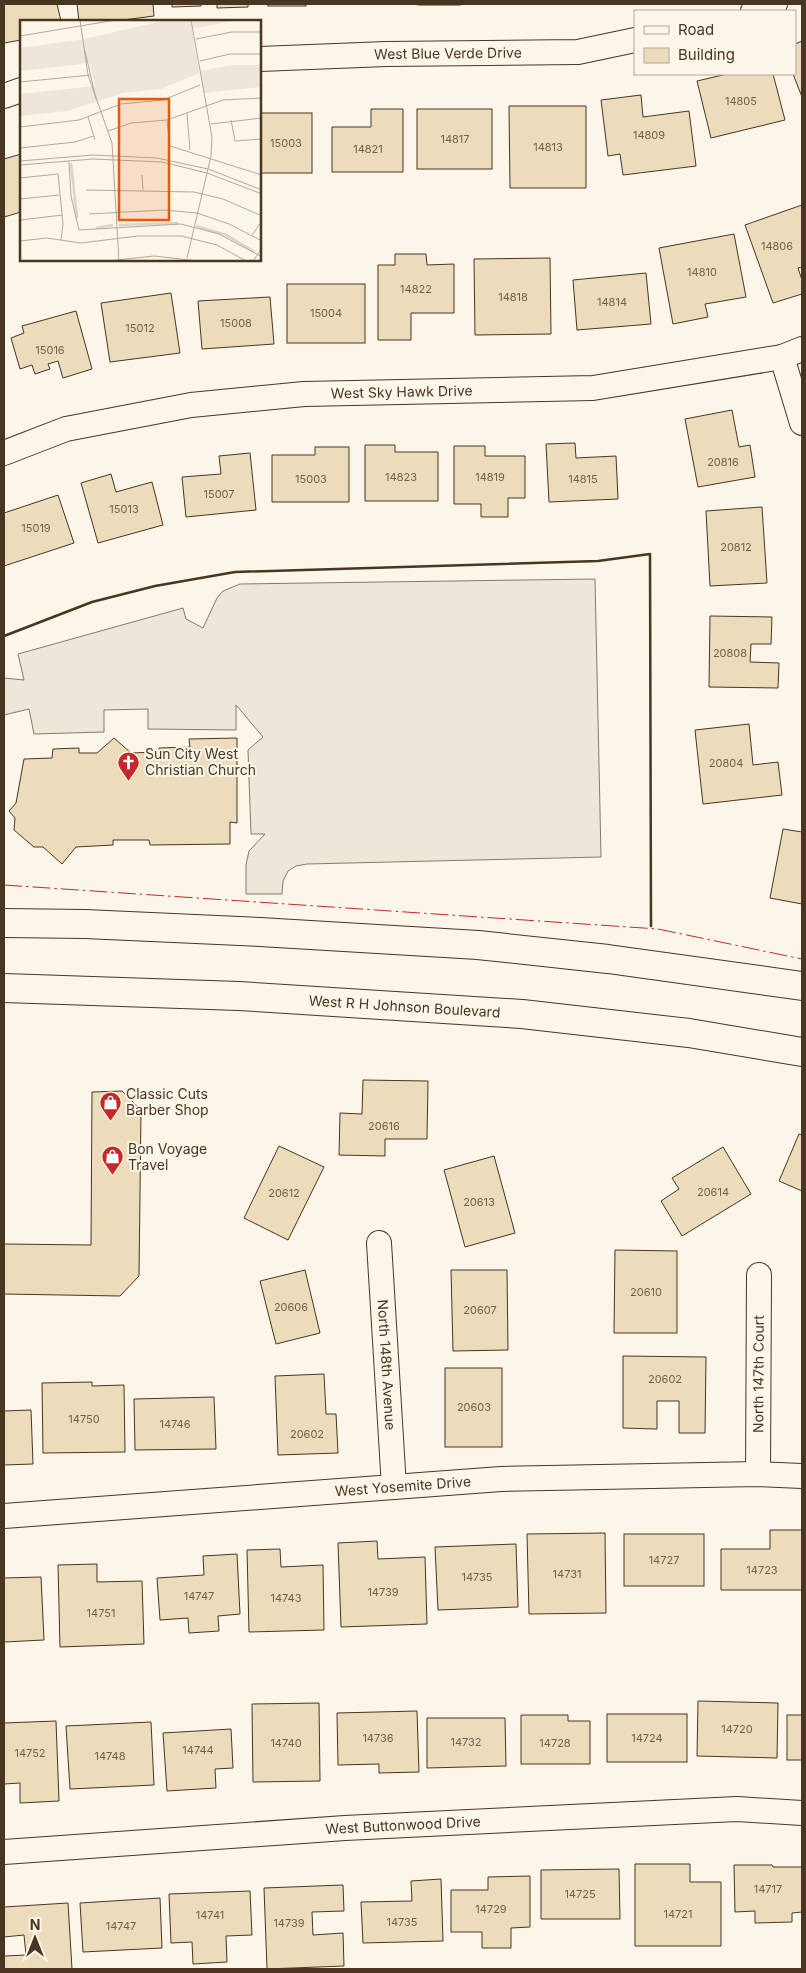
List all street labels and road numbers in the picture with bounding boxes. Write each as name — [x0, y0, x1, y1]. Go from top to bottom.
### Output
street label: West Blue Verde Drive — [374, 44, 522, 62]
street label: West Sky Hawk Drive — [331, 382, 473, 401]
street label: West R H Johnson Boulevard — [308, 991, 501, 1021]
street label: North 148th Avenue — [374, 1299, 399, 1431]
street label: North 147th Court — [749, 1315, 767, 1433]
street label: West Yosemite Drive — [334, 1472, 472, 1499]
street label: West Buttonwood Drive — [325, 1812, 481, 1837]

